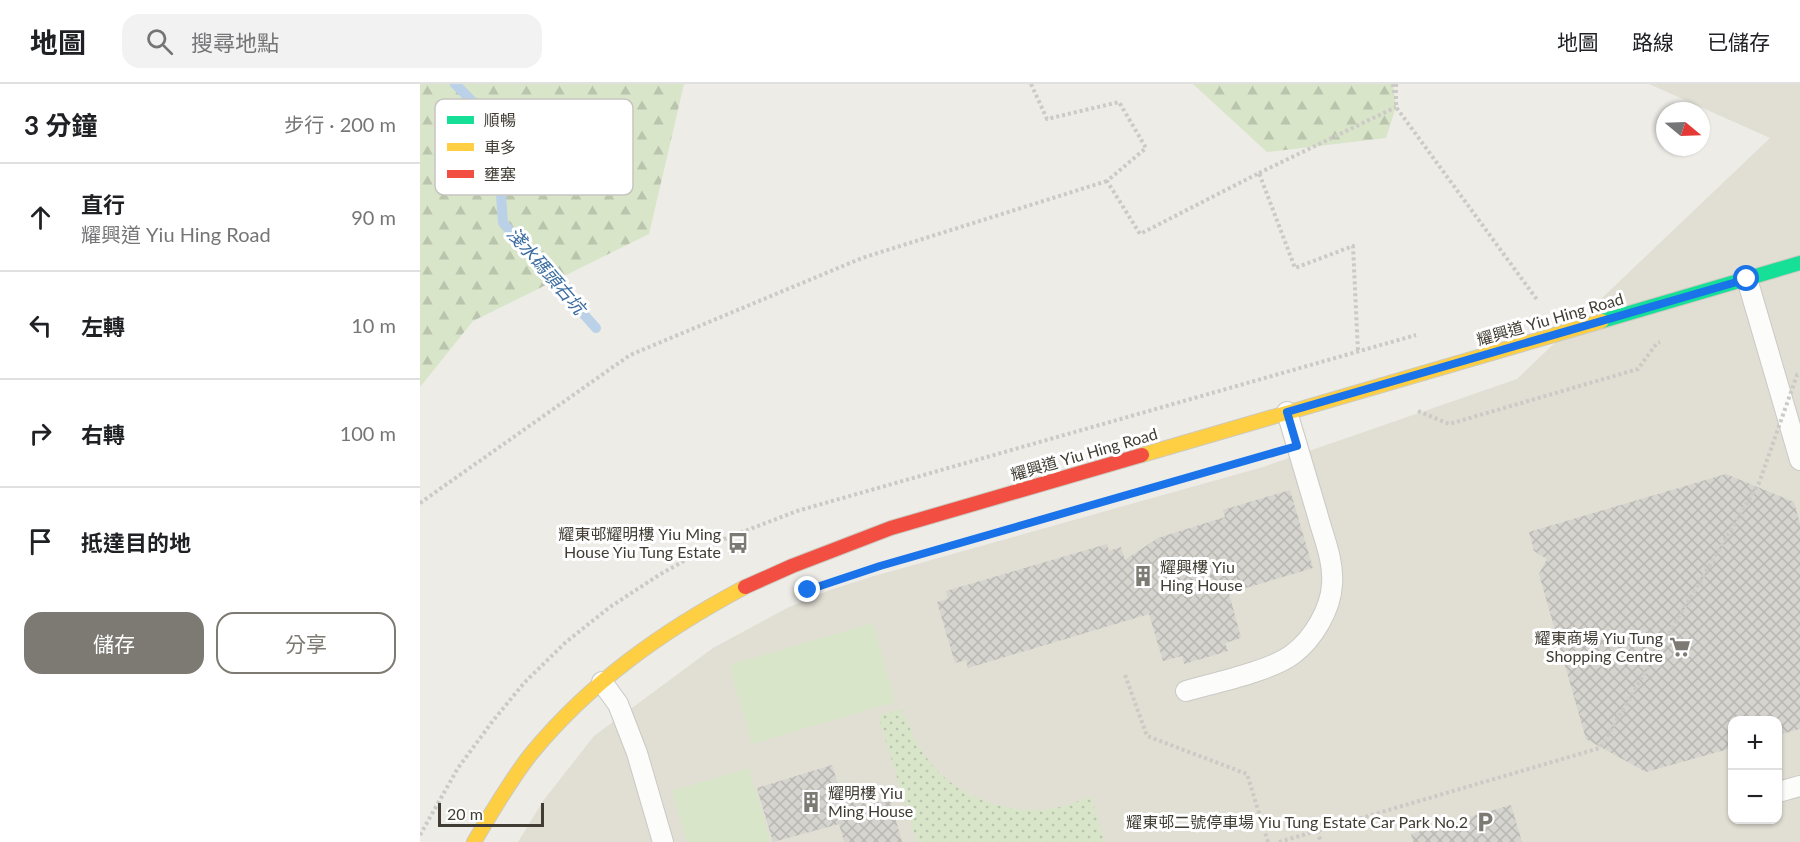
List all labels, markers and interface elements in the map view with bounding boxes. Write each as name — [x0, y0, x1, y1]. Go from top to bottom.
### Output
search box — [122, 14, 542, 68]
text: 地圖 — [30, 25, 86, 59]
icon: search — [143, 25, 176, 58]
text: 搜尋地點 — [191, 29, 279, 56]
text: 地圖 — [1557, 29, 1599, 54]
text: 路線 — [1632, 29, 1674, 54]
text: 已儲存 — [1707, 29, 1770, 54]
legend — [435, 99, 633, 195]
north arrow — [1656, 102, 1710, 156]
text: 3 分鐘 — [24, 109, 97, 141]
text: 順暢 — [484, 110, 516, 129]
text: 步行 · 200 m — [284, 112, 396, 136]
text: 車多 — [484, 137, 516, 156]
text: 壅塞 — [484, 164, 516, 183]
text: 直行 — [81, 191, 125, 218]
icon: ahead — [24, 201, 57, 234]
text: 90 m — [351, 205, 396, 229]
text: 耀興道 Yiu Hing Road — [81, 222, 271, 246]
water label: 淺水碼頭右坑 — [503, 222, 592, 321]
route start — [1733, 265, 1759, 291]
street label: 耀興道 Yiu Hing Road — [1474, 288, 1625, 349]
icon: left — [24, 309, 57, 342]
text: 左轉 — [81, 313, 125, 340]
text: 10 m — [351, 313, 396, 337]
icon: right — [24, 417, 57, 450]
text: 右轉 — [81, 421, 125, 448]
text: 100 m — [340, 421, 396, 445]
street label: 耀興道 Yiu Hing Road — [1008, 423, 1159, 484]
place label: 耀東邨耀明樓 Yiu Ming House Yiu Tung Estate — [558, 524, 721, 561]
icon: arrive — [24, 525, 57, 558]
text: 抵達目的地 — [81, 529, 191, 556]
bus stop icon: 耀東邨耀明樓 Yiu Ming House Yiu Tung Estate — [726, 531, 750, 555]
place label: 耀興樓 Yiu Hing House — [1160, 557, 1243, 594]
building icon: 耀興樓 Yiu Hing House — [1131, 564, 1155, 588]
route end — [794, 576, 820, 602]
button: 儲存 — [24, 612, 204, 674]
button: 分享 — [216, 612, 396, 674]
place label: 耀東商場 Yiu Tung Shopping Centre — [1535, 628, 1663, 665]
supermarket icon: 耀東商場 Yiu Tung Shopping Centre — [1668, 635, 1692, 659]
map controls — [1728, 716, 1782, 824]
button: + — [1728, 716, 1782, 770]
button: − — [1728, 770, 1782, 824]
place label: 耀明樓 Yiu Ming House — [828, 783, 913, 820]
building icon: 耀明樓 Yiu Ming House — [799, 790, 823, 814]
scale bar — [438, 800, 544, 828]
text: 20 m — [447, 804, 483, 823]
parking icon: 耀東邨二號停車場 Yiu Tung Estate Car Park No.2 — [1473, 810, 1497, 834]
place label: 耀東邨二號停車場 Yiu Tung Estate Car Park No.2 — [1126, 812, 1468, 831]

